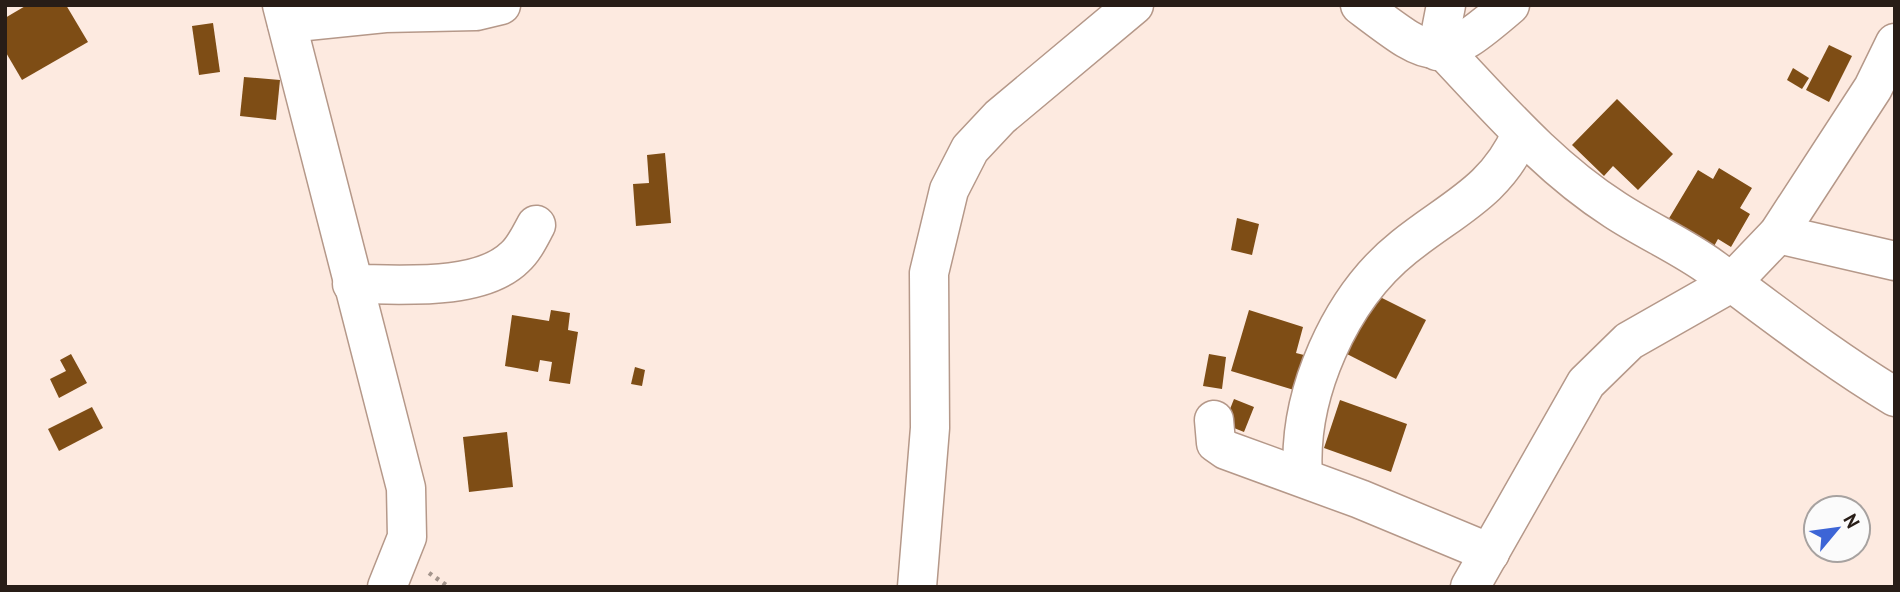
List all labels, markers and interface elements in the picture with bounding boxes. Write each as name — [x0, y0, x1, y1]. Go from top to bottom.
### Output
north arrow — [1802, 494, 1872, 564]
text: N — [1838, 509, 1865, 532]

